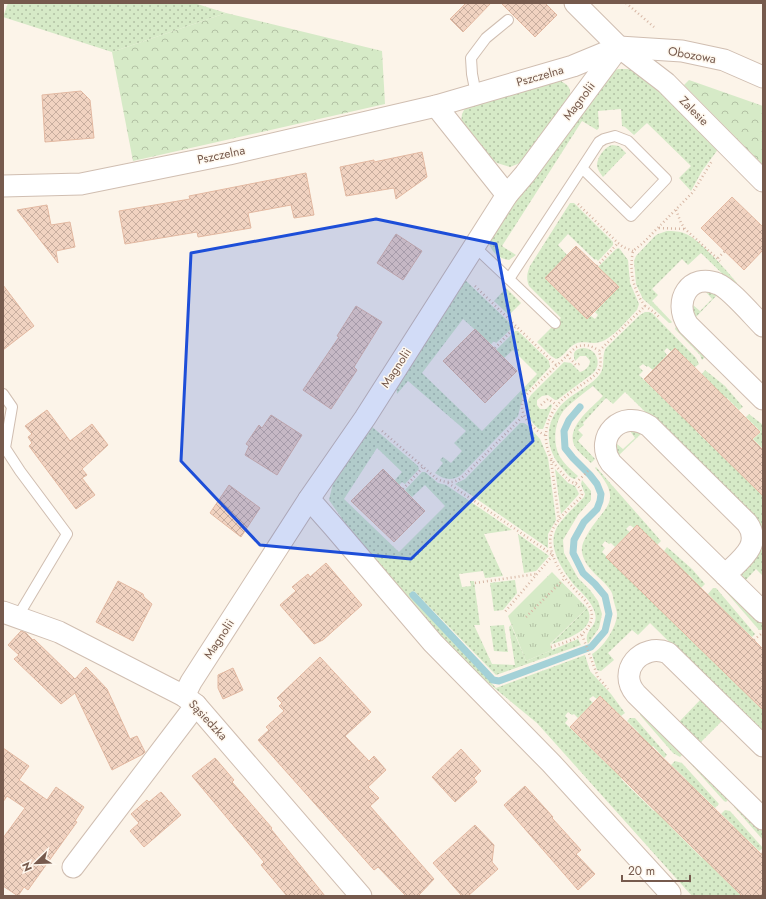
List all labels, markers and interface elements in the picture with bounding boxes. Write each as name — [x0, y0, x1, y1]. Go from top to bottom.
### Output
street label: Obozowa — [667, 42, 718, 68]
street label: Pszczelna — [514, 61, 566, 91]
street label: Magnolii — [559, 78, 599, 124]
street label: Zalesie — [675, 92, 713, 130]
street label: Pszczelna — [195, 141, 247, 169]
street label: Magnolii — [376, 345, 416, 391]
street label: Magnolii — [199, 616, 239, 662]
street label: Sąsiedzka — [184, 696, 232, 745]
north arrow — [16, 843, 56, 883]
scale bar — [622, 857, 690, 883]
text: N — [18, 860, 36, 874]
text: 20 m — [628, 862, 655, 880]

